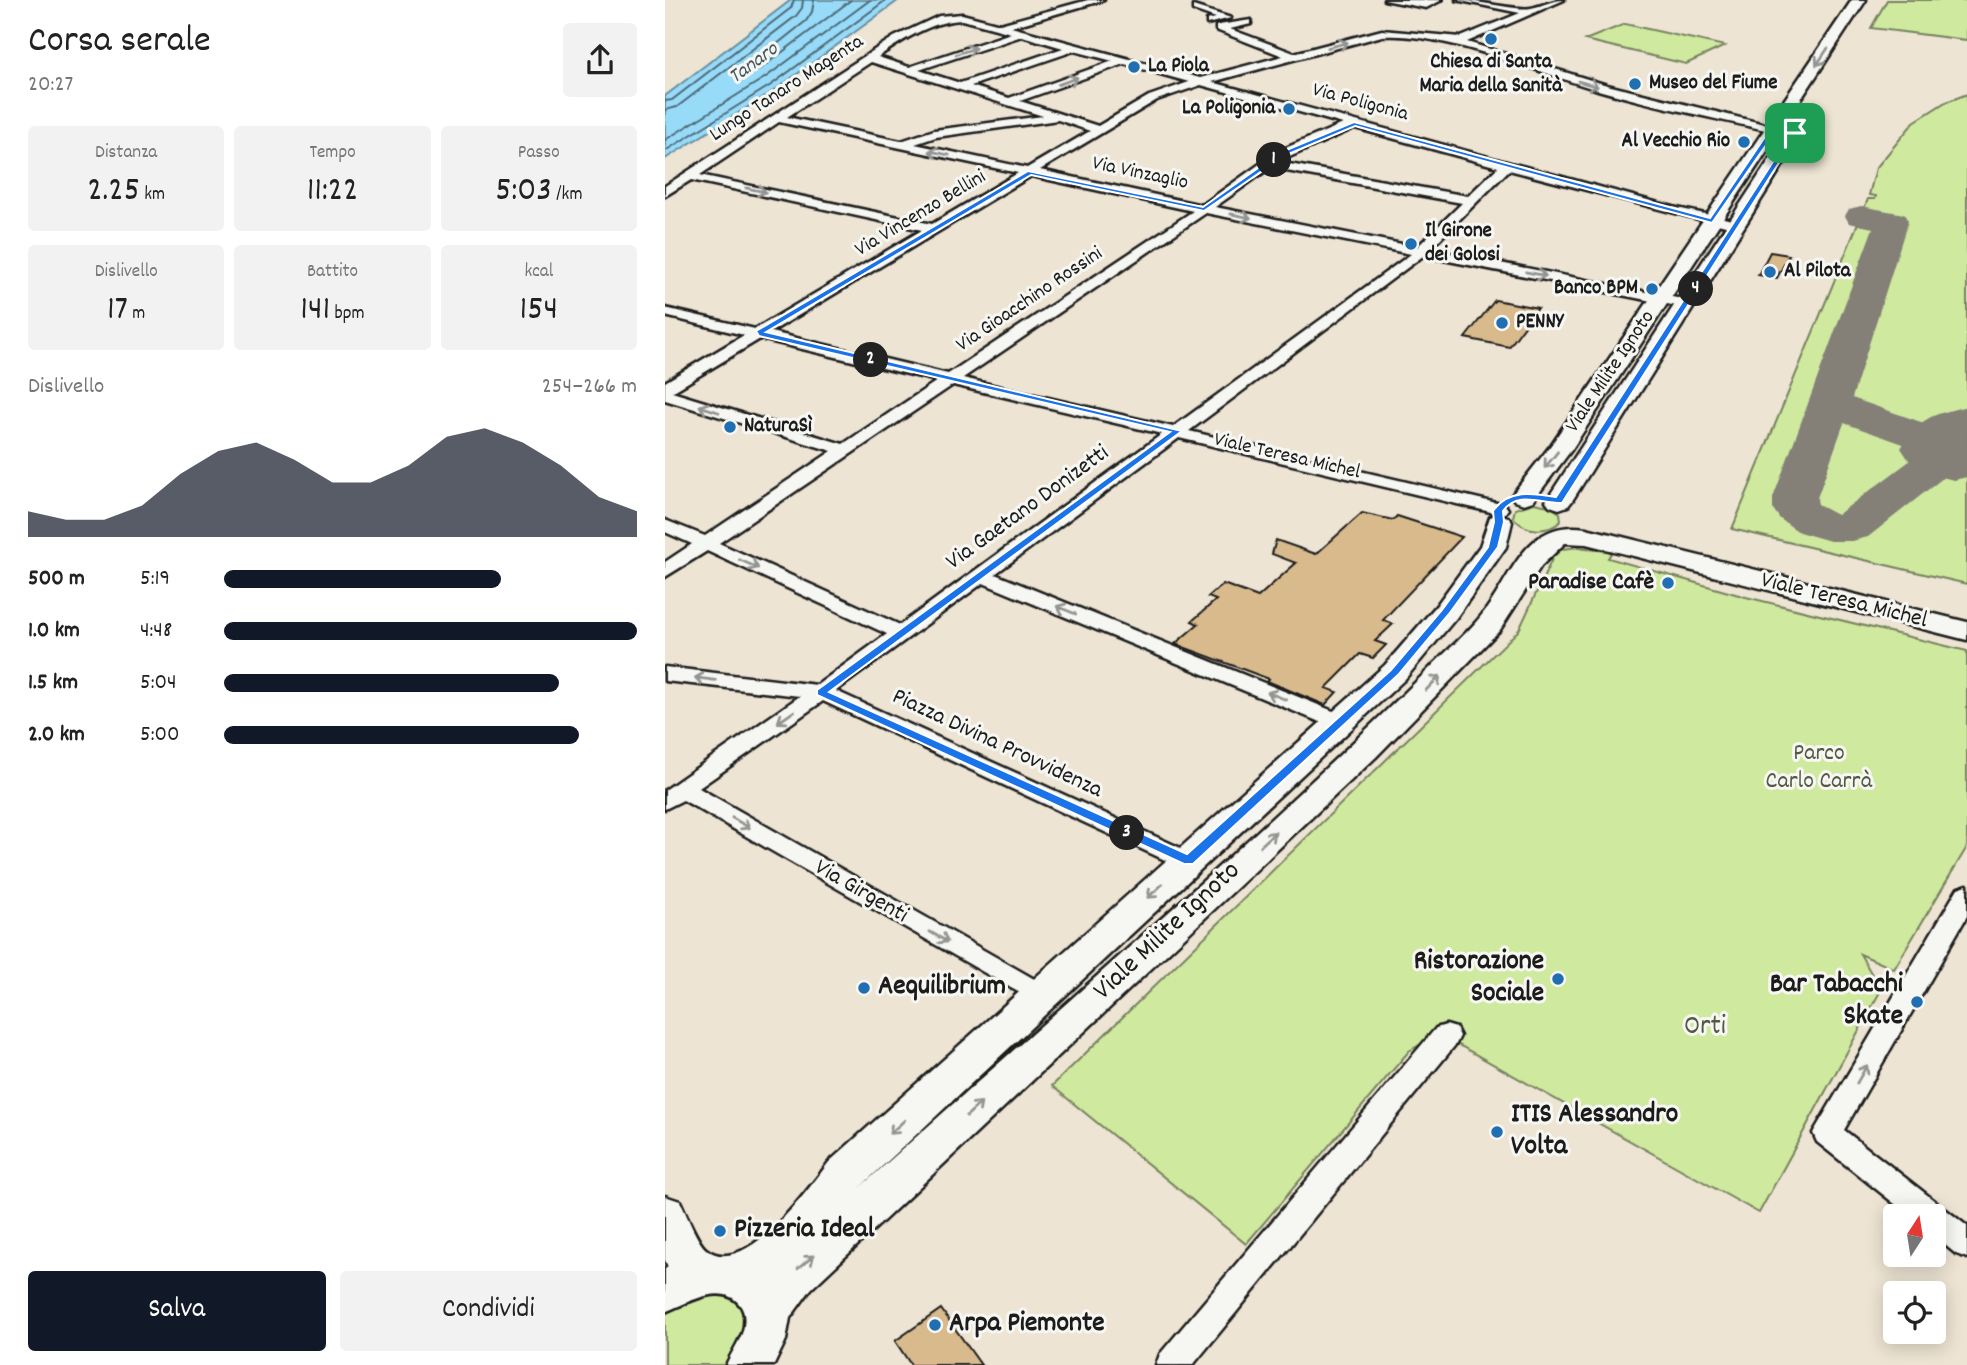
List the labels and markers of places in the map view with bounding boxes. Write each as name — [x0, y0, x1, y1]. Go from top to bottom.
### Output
marker: Chiesa di Santa Maria della Sanità — [1483, 31, 1499, 47]
place label: Chiesa di Santa Maria della Sanità — [1419, 48, 1563, 102]
place label: La Piola — [1148, 52, 1210, 82]
marker: La Piola — [1126, 59, 1142, 75]
place label: Museo del Fiume — [1649, 69, 1777, 99]
marker: Museo del Fiume — [1627, 76, 1643, 92]
place label: La Poligonia — [1182, 94, 1276, 124]
marker: La Poligonia — [1281, 101, 1297, 117]
pin — [1765, 103, 1825, 163]
place label: Al Vecchio Rio — [1621, 127, 1730, 157]
marker: Al Vecchio Rio — [1736, 134, 1752, 150]
pin: 1 — [1257, 142, 1291, 178]
place label: Il Girone dei Golosi — [1425, 217, 1500, 271]
marker: Il Girone dei Golosi — [1403, 236, 1419, 252]
place label: Al Pilota — [1784, 257, 1852, 287]
marker: Al Pilota — [1762, 264, 1778, 280]
pin: 4 — [1679, 272, 1713, 306]
place label: Banco BPM — [1554, 274, 1638, 304]
marker: Banco BPM — [1644, 281, 1660, 297]
place label: PENNY — [1516, 308, 1565, 338]
marker: PENNY — [1494, 315, 1510, 331]
pin: 2 — [853, 342, 889, 378]
place label: NaturaSì — [744, 412, 813, 442]
marker: NaturaSì — [722, 419, 738, 435]
place label: Paradise Cafè — [1528, 566, 1654, 600]
marker: Paradise Cafè — [1660, 575, 1676, 591]
pin: 3 — [1109, 816, 1145, 850]
place label: Ristorazione Sociale — [1414, 943, 1544, 1015]
place label: Bar Tabacchi Skate — [1770, 966, 1903, 1038]
place label: Aequilibrium — [878, 968, 1006, 1008]
marker: Ristorazione Sociale — [1550, 971, 1566, 987]
marker: Aequilibrium — [856, 980, 872, 996]
marker: Bar Tabacchi Skate — [1909, 994, 1925, 1010]
place label: ITIS Alessandro Volta — [1511, 1096, 1678, 1168]
marker: ITIS Alessandro Volta — [1489, 1124, 1505, 1140]
place label: Pizzeria Ideal — [734, 1211, 875, 1251]
marker: Pizzeria Ideal — [712, 1223, 728, 1239]
place label: Arpa Piemonte — [949, 1305, 1105, 1345]
marker: Arpa Piemonte — [927, 1317, 943, 1333]

